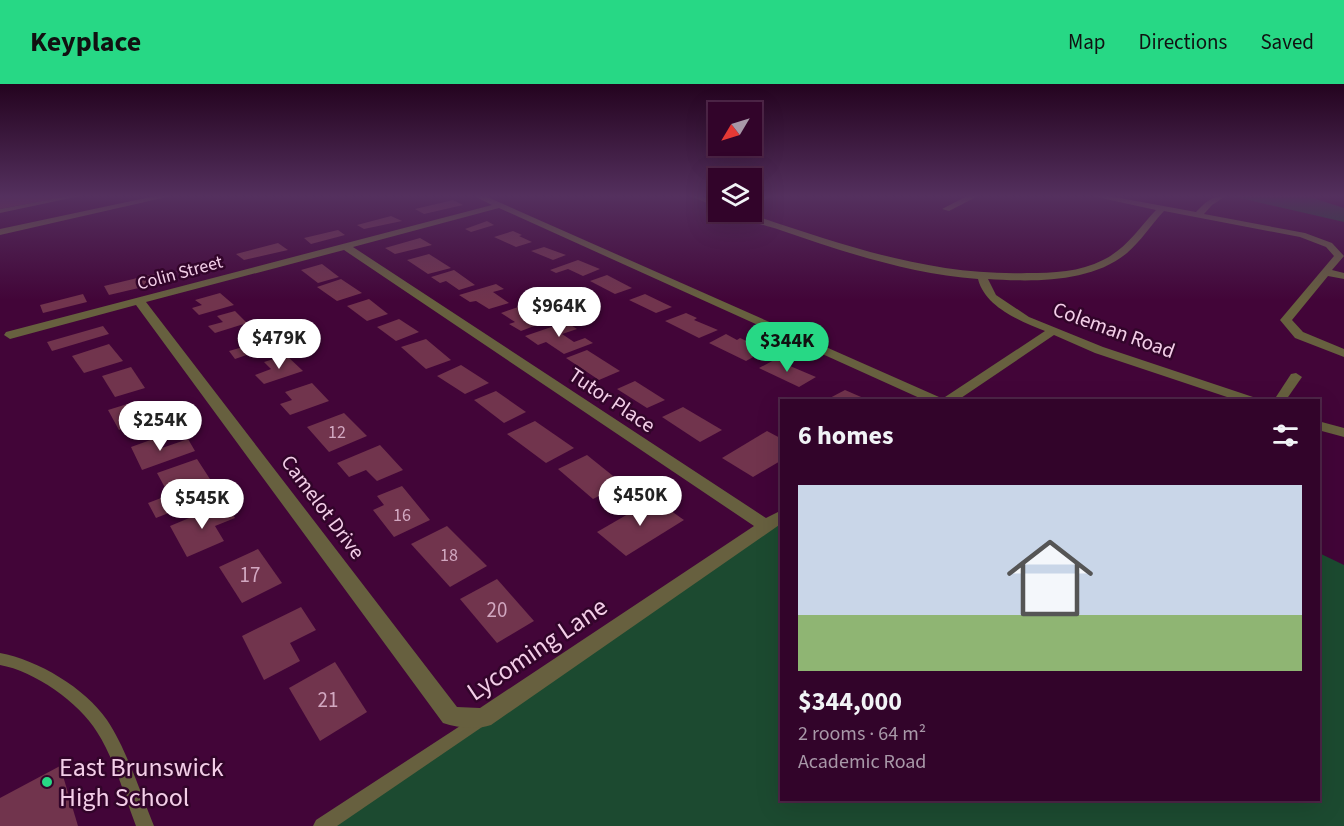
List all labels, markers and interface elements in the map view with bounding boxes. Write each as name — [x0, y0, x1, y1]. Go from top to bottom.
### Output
text: Keyplace — [30, 22, 141, 62]
text: Map — [1068, 27, 1106, 57]
text: Directions — [1139, 27, 1227, 57]
text: Saved — [1260, 27, 1314, 57]
north arrow — [708, 102, 762, 156]
map controls — [708, 102, 762, 222]
button: layers — [708, 168, 762, 222]
street label: Colin Street — [134, 250, 226, 296]
pin: $964K — [517, 287, 601, 338]
text: $964K — [532, 292, 586, 320]
street label: Coleman Road — [1049, 294, 1179, 366]
pin: $479K — [237, 319, 321, 370]
pin: $344K — [745, 322, 829, 373]
text: $479K — [252, 324, 306, 352]
text: $344K — [760, 327, 814, 355]
street label: Tutor Place — [563, 360, 661, 440]
pin: $254K — [118, 401, 202, 452]
text: $254K — [133, 406, 187, 434]
text: 6 homes — [798, 417, 893, 454]
icon: filters — [1269, 419, 1302, 452]
house number: 12 — [328, 420, 346, 445]
street label: Camelot Drive — [274, 449, 372, 565]
pin: $450K — [598, 476, 682, 527]
pin: $545K — [160, 479, 244, 530]
text: $450K — [613, 481, 667, 509]
text: $545K — [175, 484, 229, 512]
house number: 16 — [393, 503, 411, 528]
icon: home — [996, 524, 1104, 632]
house number: 18 — [440, 543, 458, 568]
house number: 17 — [240, 560, 260, 590]
street label: Lycoming Lane — [459, 588, 615, 710]
house number: 20 — [487, 595, 507, 625]
text: $344,000 — [798, 683, 902, 720]
house number: 21 — [318, 685, 338, 715]
text: 2 rooms · 64 m² — [798, 720, 926, 748]
text: Academic Road — [798, 748, 926, 776]
place label: East Brunswick High School — [59, 749, 224, 816]
marker: East Brunswick High School — [40, 775, 54, 789]

